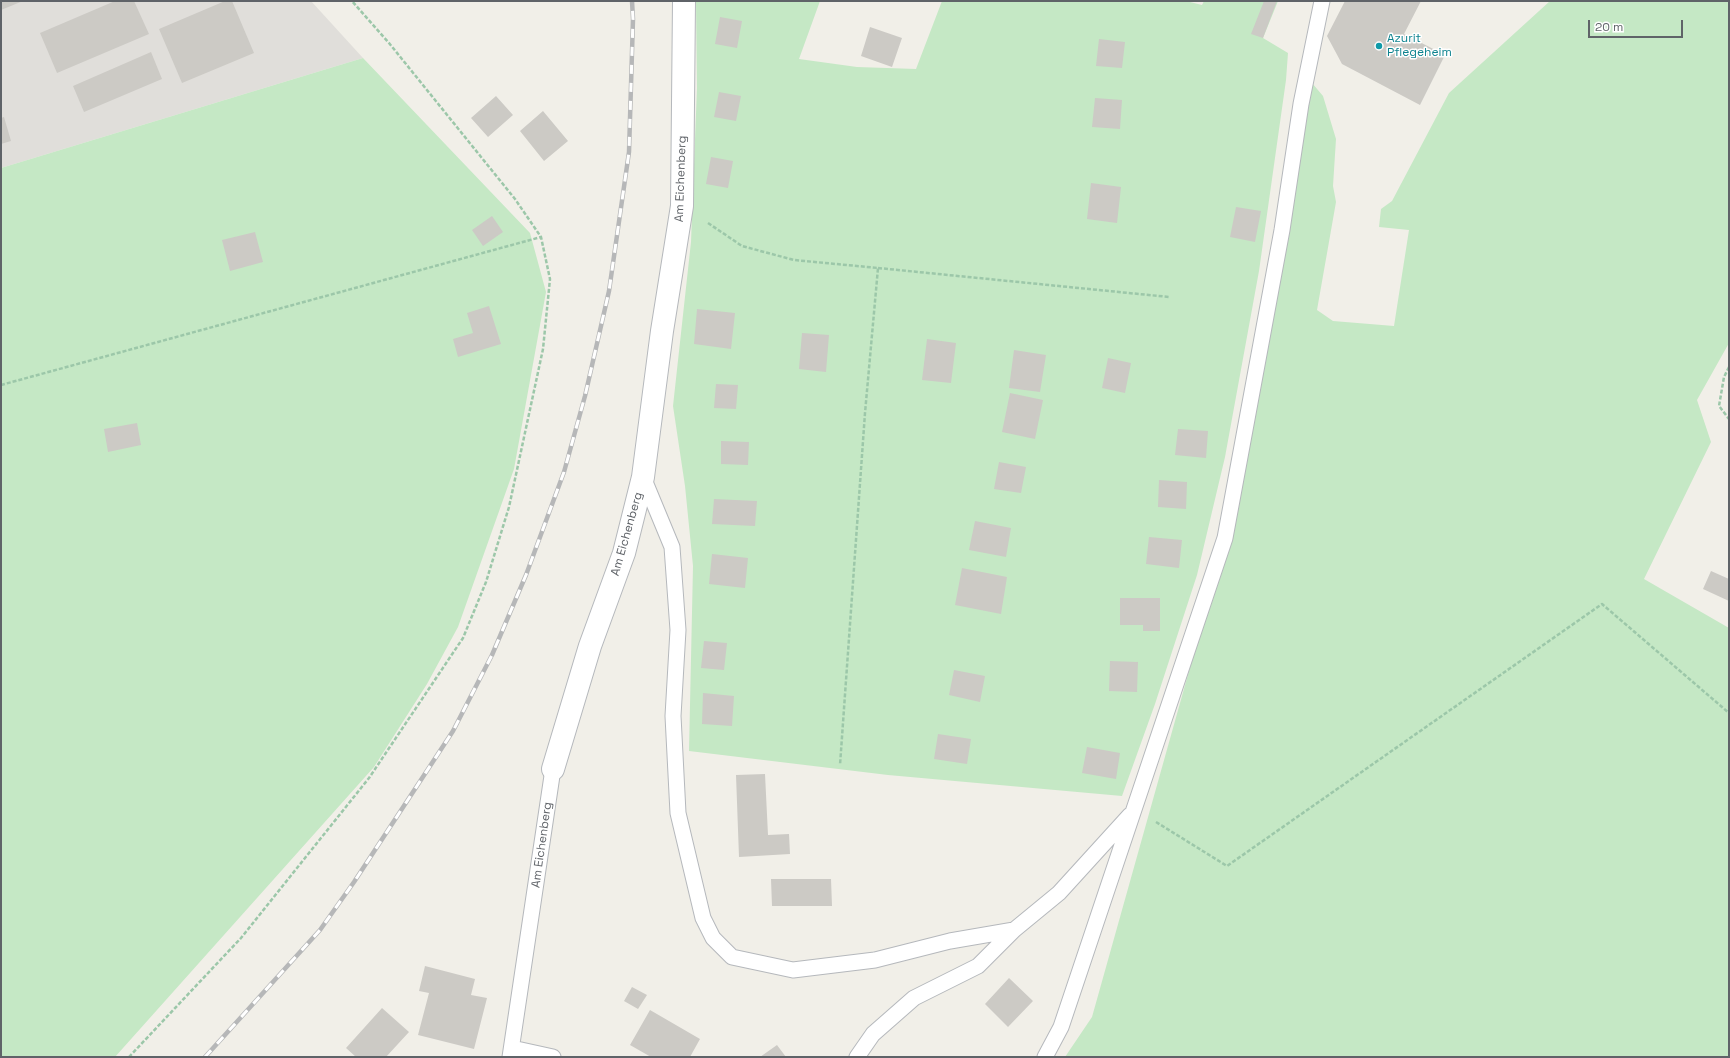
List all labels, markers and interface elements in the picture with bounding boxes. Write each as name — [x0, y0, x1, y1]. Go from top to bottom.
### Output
scale bar — [1590, 12, 1685, 38]
text: 20 m — [1595, 19, 1623, 35]
place label: Azurit Pflegeheim — [1387, 32, 1452, 60]
marker: Azurit Pflegeheim — [1374, 41, 1384, 51]
street label: Am Eichenberg — [672, 136, 690, 222]
street label: Am Eichenberg — [608, 490, 646, 578]
street label: Am Eichenberg — [529, 801, 555, 889]

